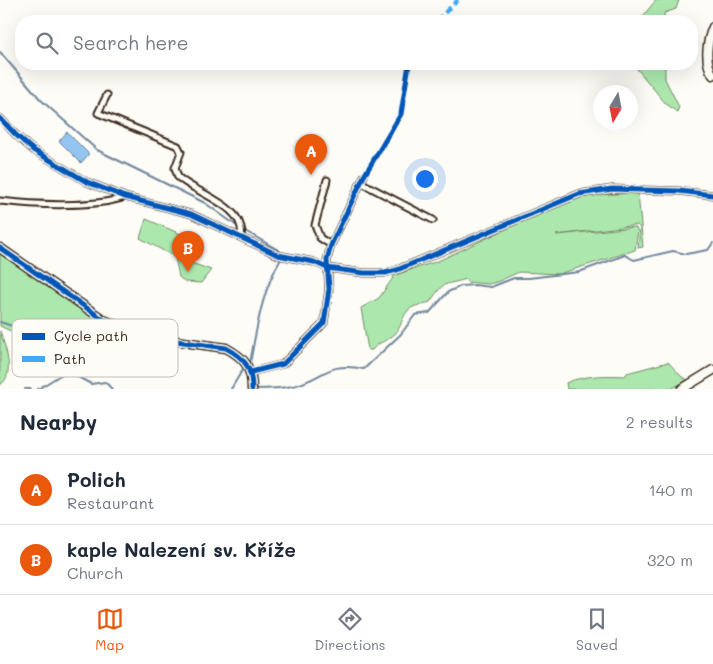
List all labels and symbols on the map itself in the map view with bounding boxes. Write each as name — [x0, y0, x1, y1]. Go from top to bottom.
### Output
north arrow — [593, 85, 638, 130]
pin: A — [295, 134, 327, 175]
your location — [412, 166, 438, 192]
pin: B — [172, 231, 204, 272]
legend — [12, 319, 178, 377]
text: Cycle path — [54, 326, 128, 345]
text: Path — [54, 349, 85, 368]

